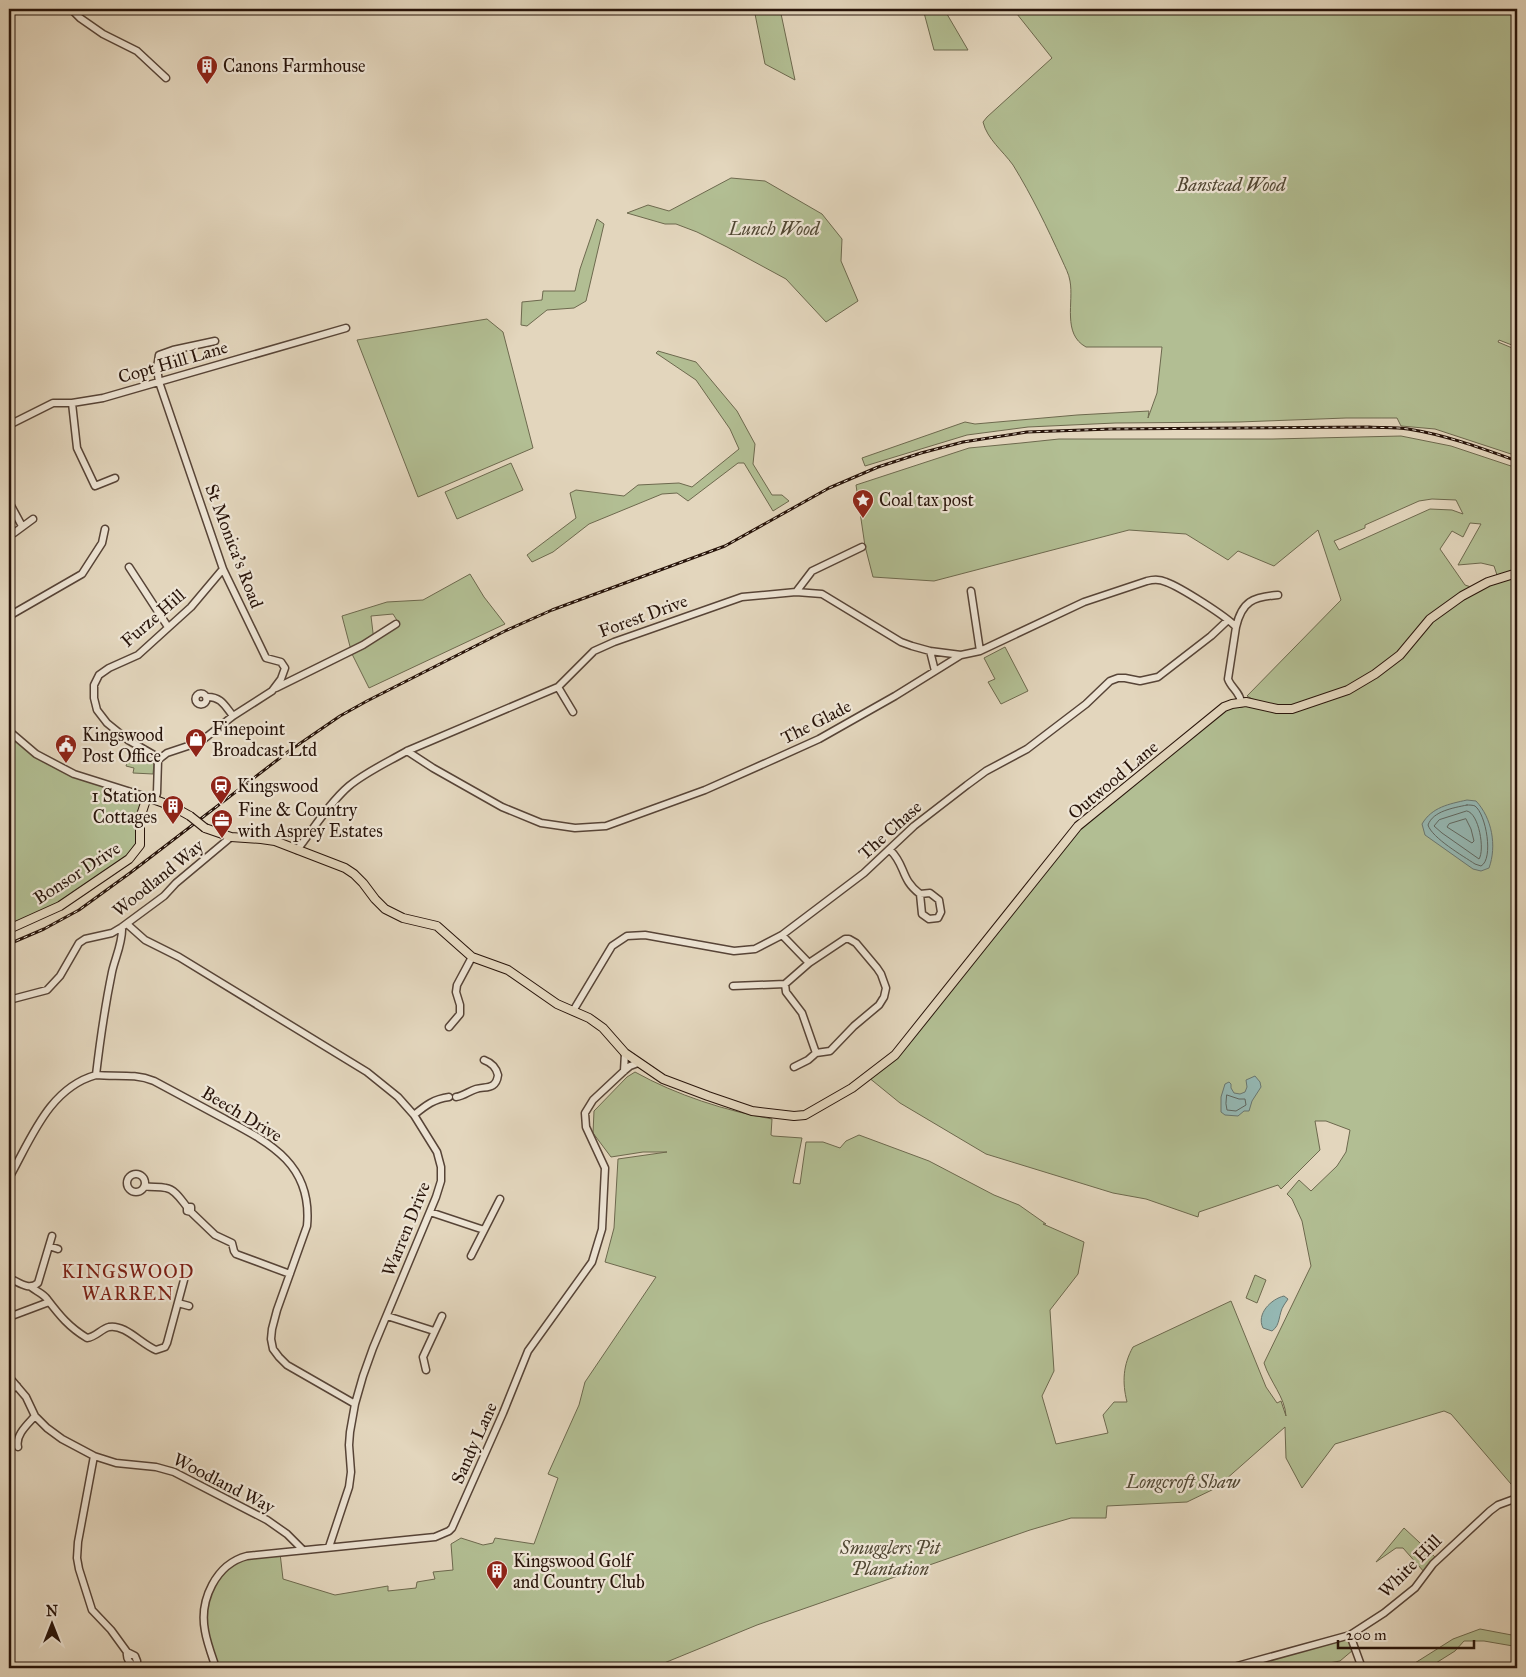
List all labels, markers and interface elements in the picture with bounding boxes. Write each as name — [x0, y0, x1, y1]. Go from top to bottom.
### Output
building icon: Canons Farmhouse — [195, 54, 219, 85]
place label: Canons Farmhouse — [223, 55, 366, 77]
park label: Banstead Wood — [1175, 174, 1287, 196]
park label: Lunch Wood — [728, 218, 821, 240]
street label: Copt Hill Lane — [116, 336, 230, 388]
street label: St Monica's Road — [200, 481, 268, 611]
place icon: Coal tax post — [851, 488, 875, 519]
place label: Coal tax post — [879, 489, 974, 511]
street label: Furze Hill — [116, 584, 190, 652]
street label: Forest Drive — [596, 590, 690, 642]
street label: The Glade — [777, 695, 855, 749]
place label: Finepoint Broadcast Ltd — [212, 718, 317, 761]
place label: Kingswood Post Office — [82, 724, 164, 767]
shop icon: Finepoint Broadcast Ltd — [184, 727, 208, 758]
public building icon: Kingswood Post Office — [54, 733, 78, 764]
street label: Outwood Lane — [1063, 736, 1163, 824]
station icon: Kingswood — [209, 774, 233, 805]
place label: Kingswood — [237, 775, 319, 798]
place label: 1 Station Cottages — [92, 785, 157, 829]
building icon: 1 Station Cottages — [161, 794, 185, 825]
street label: The Chase — [854, 796, 926, 864]
place label: Fine & Country with Asprey Estates — [238, 799, 383, 842]
office icon: Fine & Country with Asprey Estates — [210, 808, 234, 839]
street label: Woodland Way — [108, 834, 208, 921]
street label: Bonsor Drive — [30, 837, 124, 909]
street label: Beech Drive — [198, 1081, 286, 1147]
street label: Warren Drive — [377, 1179, 435, 1279]
district label: KINGSWOOD WARREN — [62, 1260, 195, 1305]
street label: Sandy Lane — [446, 1399, 502, 1487]
street label: Woodland Way — [170, 1448, 279, 1518]
park label: Longcroft Shaw — [1125, 1471, 1241, 1493]
street label: White Hill — [1374, 1530, 1446, 1602]
park label: Smugglers Pit Plantation — [839, 1537, 941, 1580]
place label: Kingswood Golf and Country Club — [513, 1550, 645, 1593]
building icon: Kingswood Golf and Country Club — [485, 1559, 509, 1590]
north arrow — [28, 1600, 78, 1650]
text: N — [46, 1603, 58, 1620]
scale bar — [1338, 1617, 1475, 1649]
text: 200 m — [1346, 1626, 1387, 1644]

